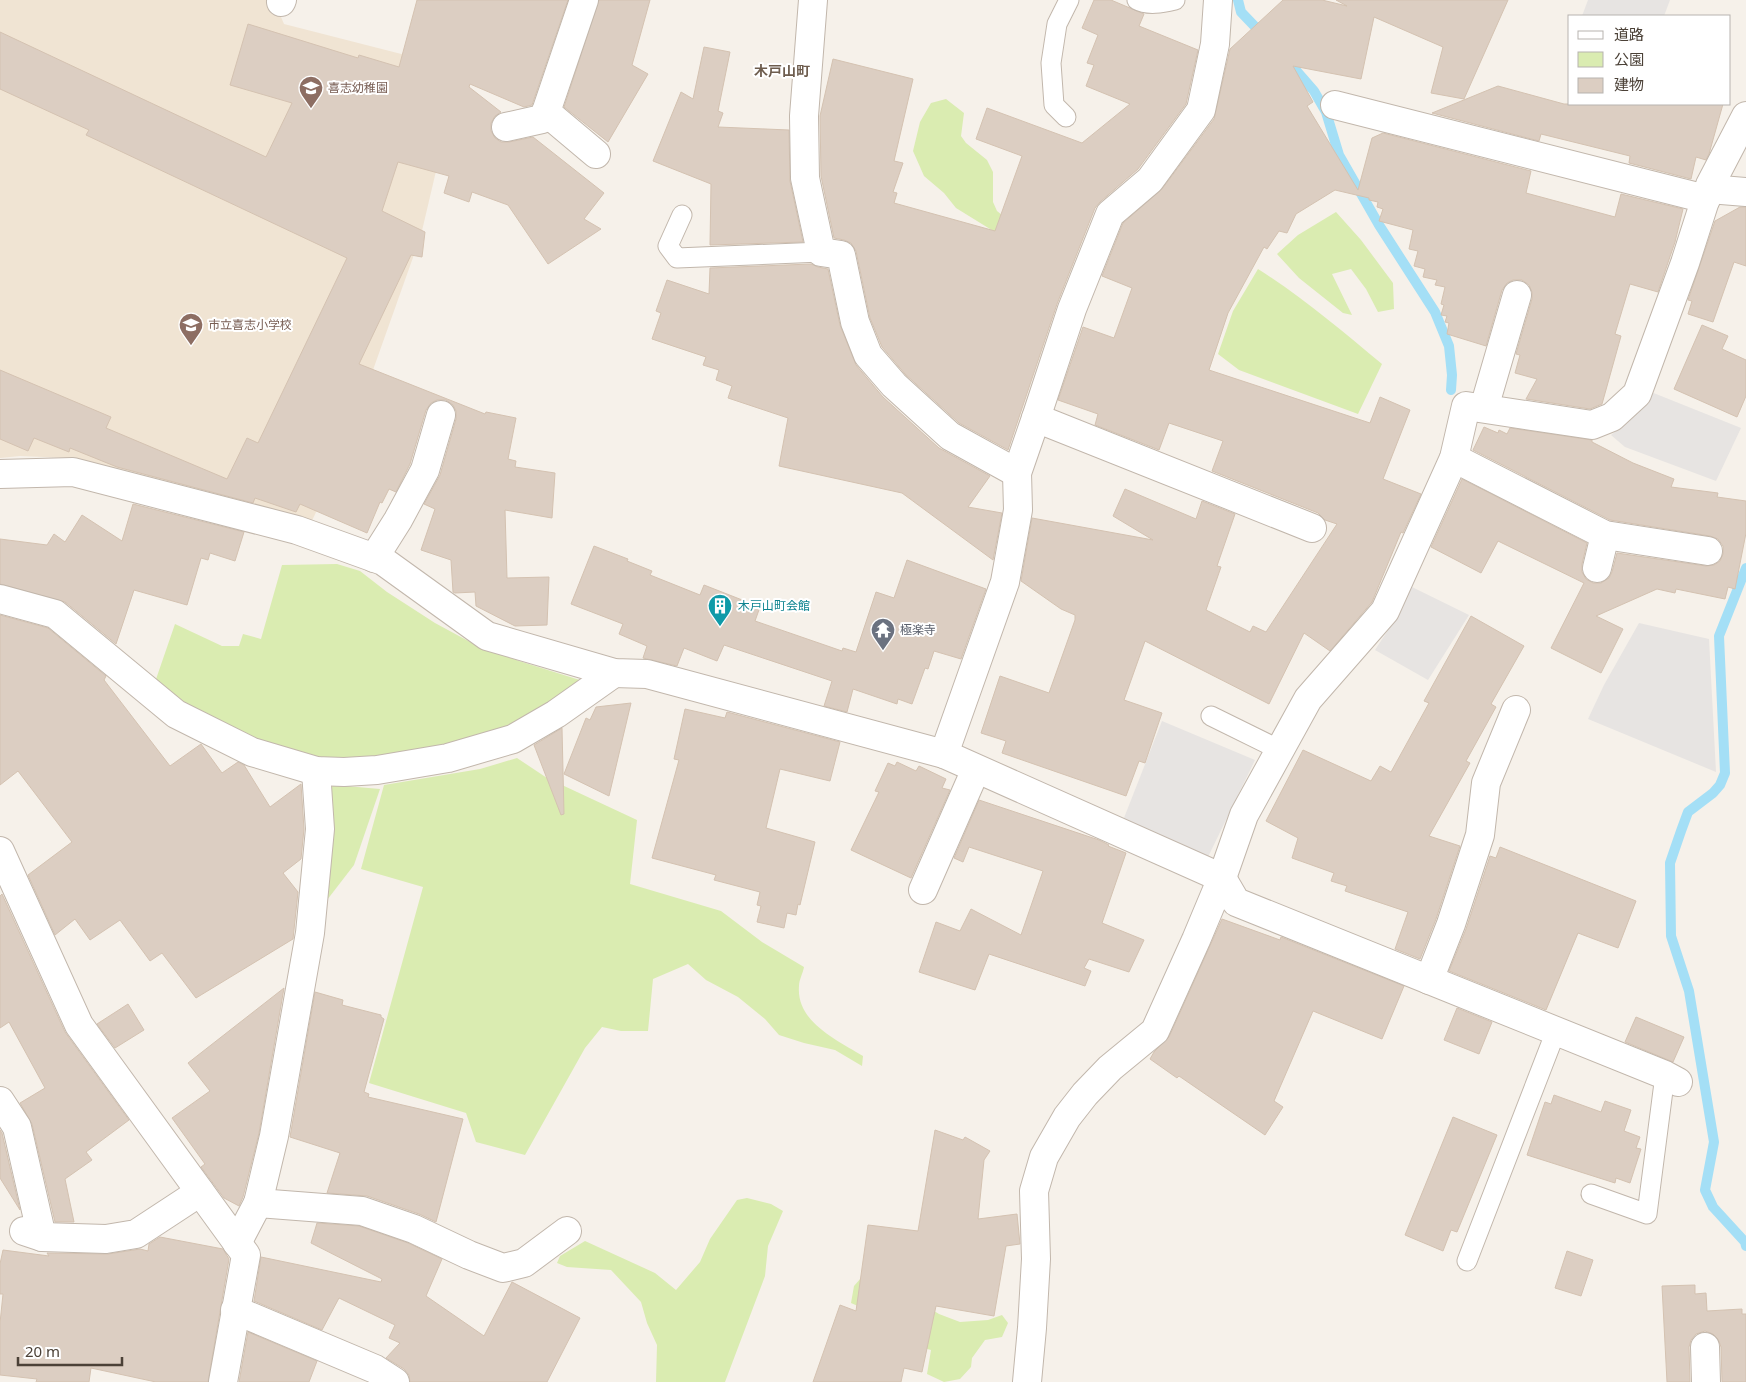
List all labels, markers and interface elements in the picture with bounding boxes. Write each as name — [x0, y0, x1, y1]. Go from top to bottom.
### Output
legend — [1568, 15, 1731, 105]
text: 道路 — [1614, 24, 1644, 44]
text: 公園 — [1614, 49, 1644, 69]
district label: 木戸山町 — [754, 61, 810, 80]
text: 建物 — [1614, 74, 1644, 94]
school or university icon: 喜志幼稚園 — [298, 75, 324, 109]
place label: 喜志幼稚園 — [328, 79, 388, 96]
school or university icon: 市立喜志小学校 — [178, 312, 204, 346]
place label: 市立喜志小学校 — [208, 316, 292, 333]
building icon: 木戸山町会館 — [707, 593, 733, 627]
place label: 木戸山町会館 — [738, 597, 810, 614]
temple icon: 極楽寺 — [870, 617, 896, 651]
place label: 極楽寺 — [900, 621, 936, 638]
scale bar — [18, 1334, 121, 1366]
text: 20 m — [25, 1341, 60, 1361]

